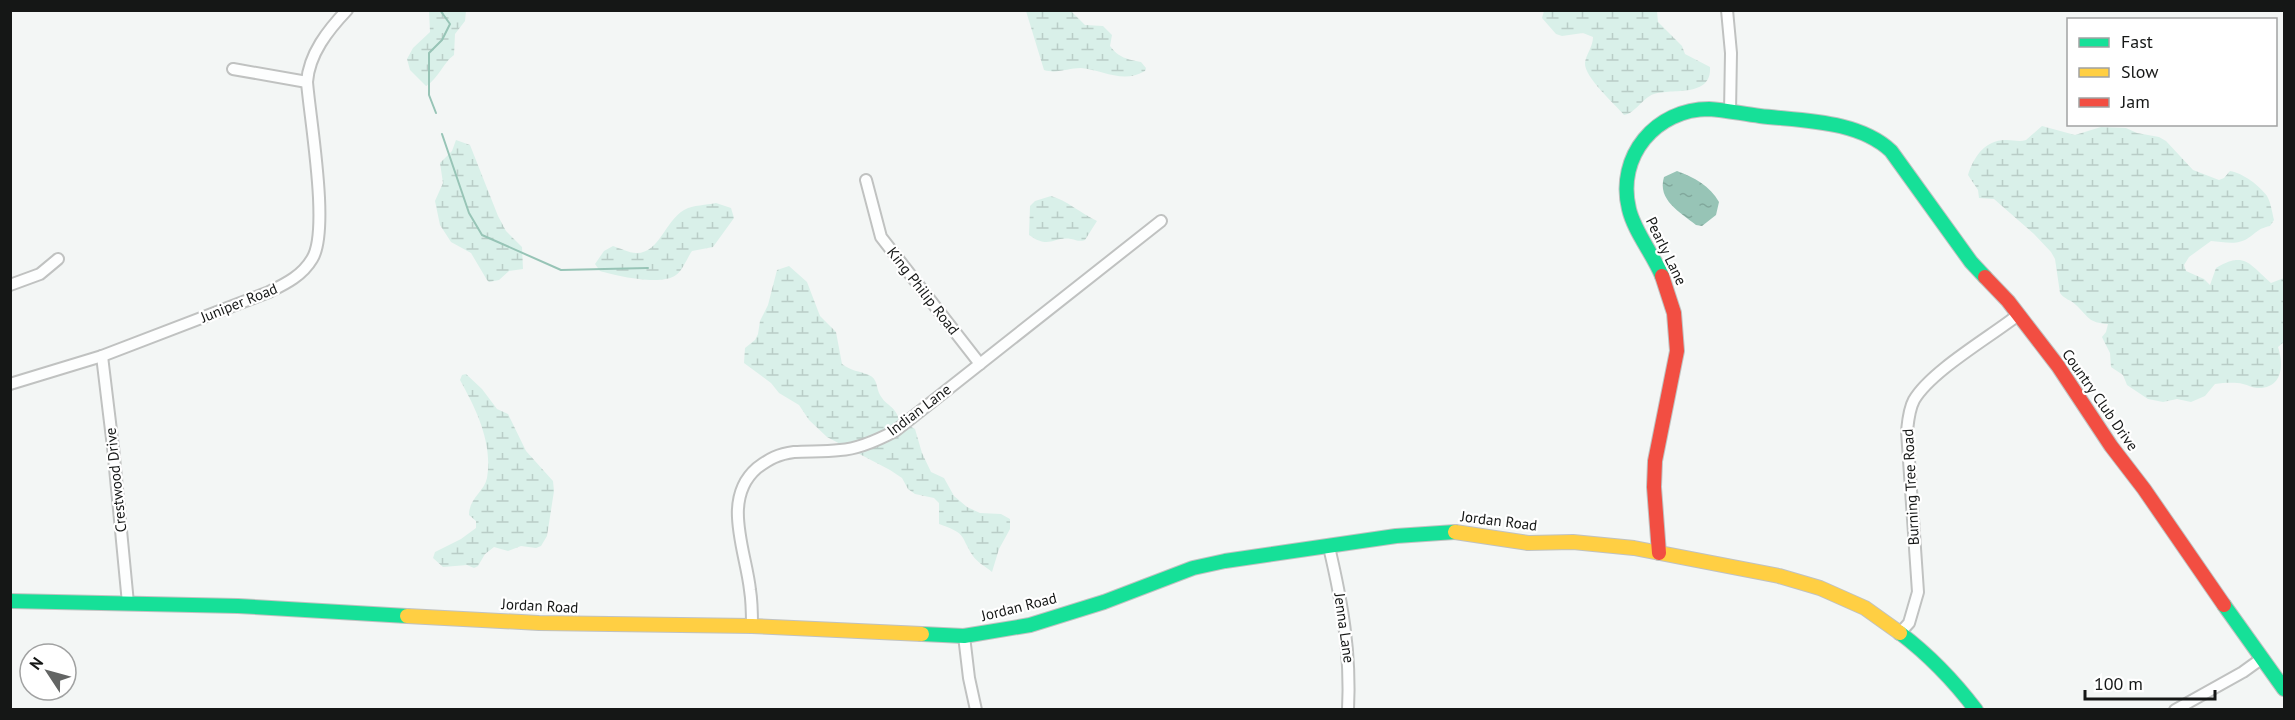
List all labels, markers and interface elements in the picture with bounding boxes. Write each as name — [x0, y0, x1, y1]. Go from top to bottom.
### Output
legend — [2067, 18, 2277, 126]
text: Fast — [2121, 30, 2153, 53]
text: Slow — [2121, 60, 2159, 83]
text: Jam — [2120, 90, 2150, 113]
street label: Pearly Lane — [1642, 214, 1691, 288]
street label: King Philip Road — [883, 243, 964, 338]
street label: Juniper Road — [197, 279, 280, 327]
street label: Country Club Drive — [2058, 345, 2143, 454]
street label: Indian Lane — [883, 379, 954, 440]
street label: Crestwood Drive — [101, 427, 130, 533]
street label: Burning Tree Road — [1898, 428, 1923, 546]
street label: Jordan Road — [1459, 506, 1538, 535]
street label: Jordan Road — [978, 588, 1059, 625]
street label: Jenna Lane — [1330, 591, 1359, 664]
street label: Jordan Road — [500, 594, 579, 617]
north arrow — [18, 642, 78, 702]
text: N — [25, 653, 47, 673]
scale bar — [2085, 663, 2216, 701]
text: 100 m — [2094, 672, 2143, 695]

